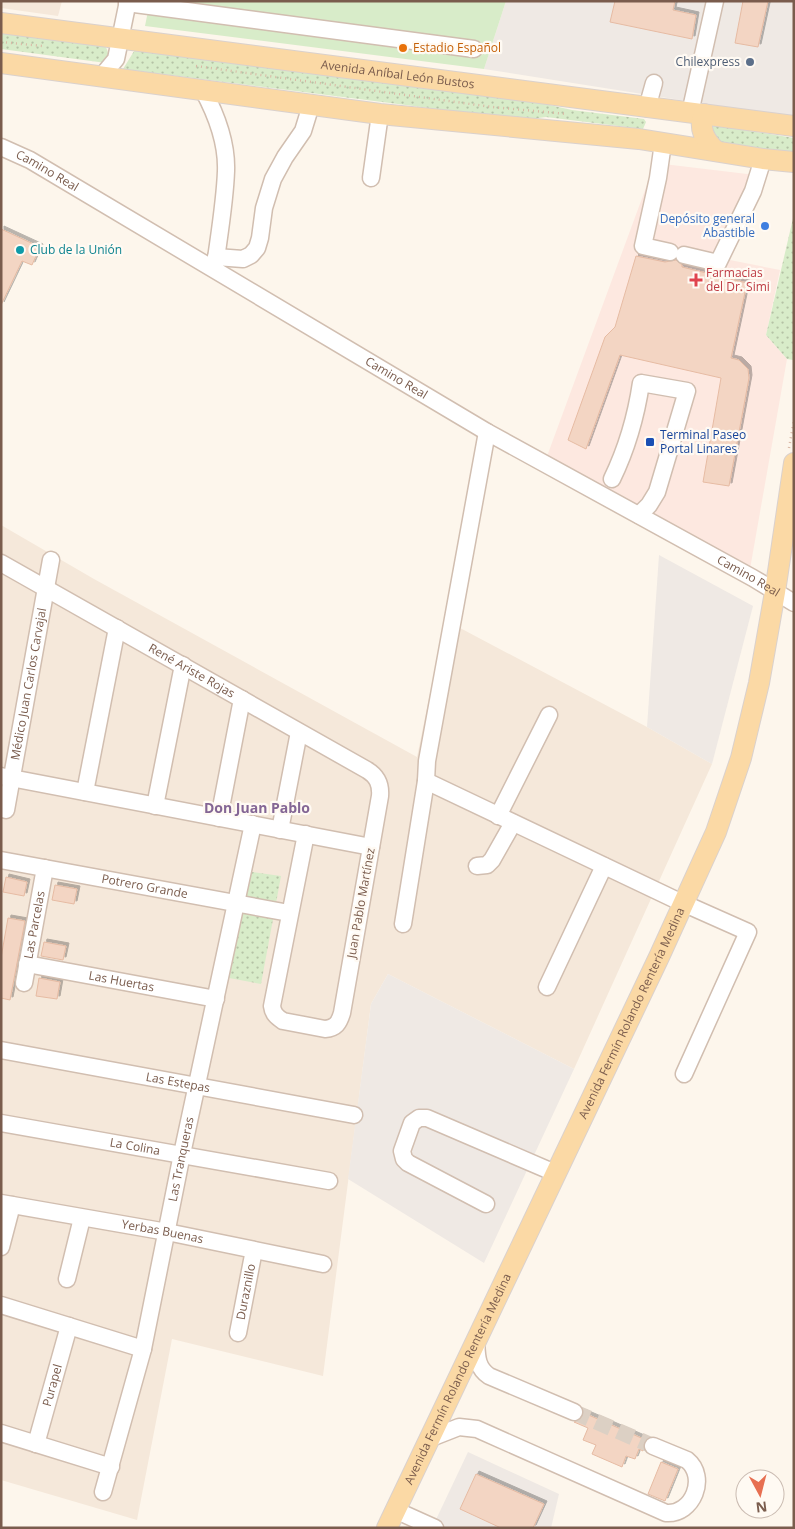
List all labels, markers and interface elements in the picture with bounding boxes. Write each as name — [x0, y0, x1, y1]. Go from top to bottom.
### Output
place label: Estadio Español — [413, 39, 501, 56]
marker: Estadio Español — [397, 42, 409, 54]
place label: Chilexpress — [676, 53, 740, 70]
street label: Avenida Aníbal León Bustos — [320, 56, 476, 92]
marker: Chilexpress — [744, 56, 756, 68]
street label: Camino Real — [13, 146, 82, 195]
place label: Depósito general Abastible — [660, 210, 755, 241]
marker: Depósito general Abastible — [759, 220, 771, 232]
place label: Club de la Unión — [30, 241, 122, 258]
marker: Club de la Unión — [14, 244, 26, 256]
place label: Farmacias del Dr. Simi — [706, 264, 770, 295]
marker: Farmacias del Dr. Simi — [690, 274, 702, 286]
street label: Camino Real — [362, 352, 431, 403]
place label: Terminal Paseo Portal Linares — [660, 426, 746, 457]
marker: Terminal Paseo Portal Linares — [644, 436, 656, 448]
street label: Camino Real — [714, 551, 783, 600]
street label: Médico Juan Carlos Carvajal — [6, 606, 50, 761]
street label: René Ariste Rojas — [146, 639, 238, 702]
district label: Don Juan Pablo — [204, 798, 310, 817]
street label: Juan Pablo Martínez — [342, 846, 379, 960]
street label: Potrero Grande — [100, 870, 189, 902]
street label: Las Parcelas — [20, 889, 49, 960]
street label: Avenida Fermín Rolando Rentería Medina — [574, 905, 688, 1122]
street label: Las Huertas — [87, 967, 156, 995]
street label: Las Estepas — [145, 1068, 212, 1096]
street label: Las Tranqueras — [164, 1115, 198, 1203]
street label: La Colina — [108, 1133, 162, 1159]
street label: Yerbas Buenas — [120, 1215, 205, 1247]
street label: Duraznillo — [232, 1262, 259, 1321]
street label: Avenida Fermín Rolando Rentería Medina — [400, 1270, 515, 1487]
street label: Purapel — [38, 1362, 66, 1408]
north arrow — [735, 1469, 785, 1519]
text: N — [755, 1497, 768, 1518]

